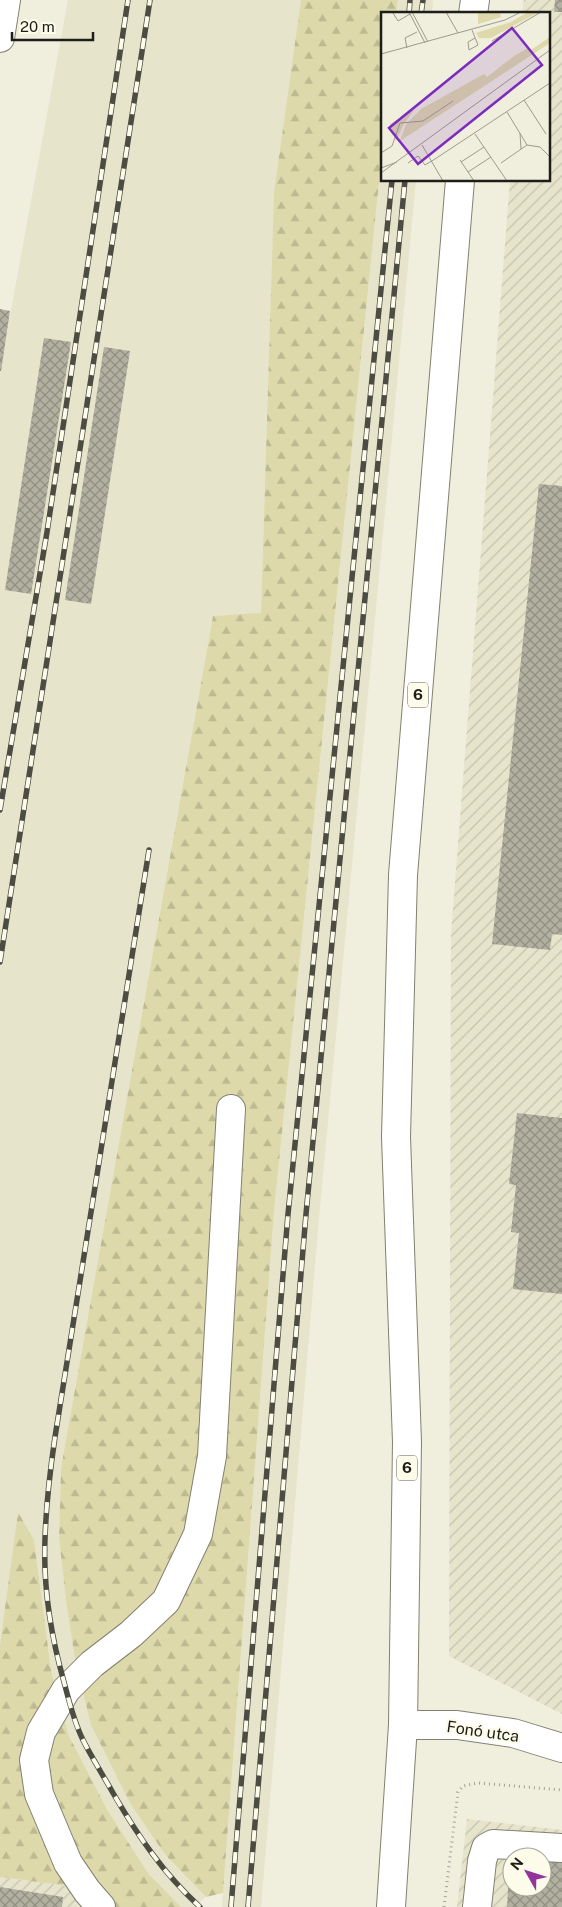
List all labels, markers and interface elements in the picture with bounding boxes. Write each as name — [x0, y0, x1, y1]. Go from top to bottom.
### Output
scale bar — [12, 10, 94, 42]
inset map — [381, 12, 550, 181]
text: 20 m — [20, 18, 55, 35]
road number: 6 — [408, 682, 428, 708]
road number: 6 — [397, 1456, 417, 1480]
street label: Fonó utca — [445, 1717, 520, 1746]
north arrow — [502, 1847, 552, 1897]
text: N — [507, 1855, 527, 1873]

